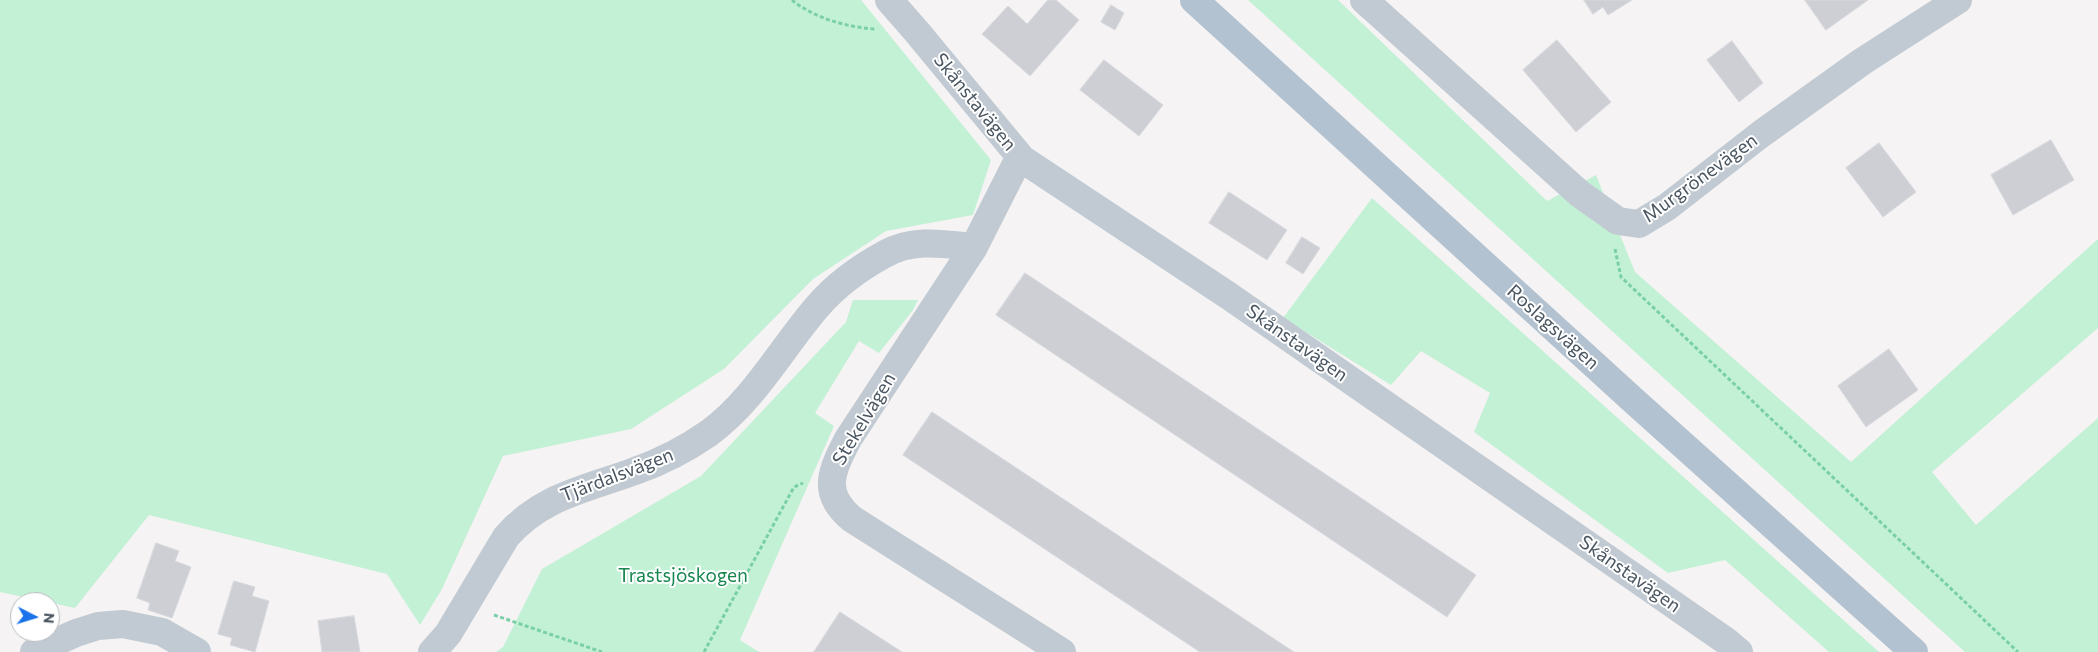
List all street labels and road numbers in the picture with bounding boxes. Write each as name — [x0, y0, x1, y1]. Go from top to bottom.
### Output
street label: Skånstavägen — [929, 49, 1021, 155]
street label: Murgrönevägen — [1638, 129, 1762, 227]
street label: Roslagsvägen — [1502, 280, 1604, 374]
street label: Skånstavägen — [1242, 300, 1352, 386]
street label: Stekelvägen — [828, 369, 900, 469]
street label: Tjärdalsvägen — [557, 443, 677, 507]
street label: Skånstavägen — [1575, 531, 1685, 617]

